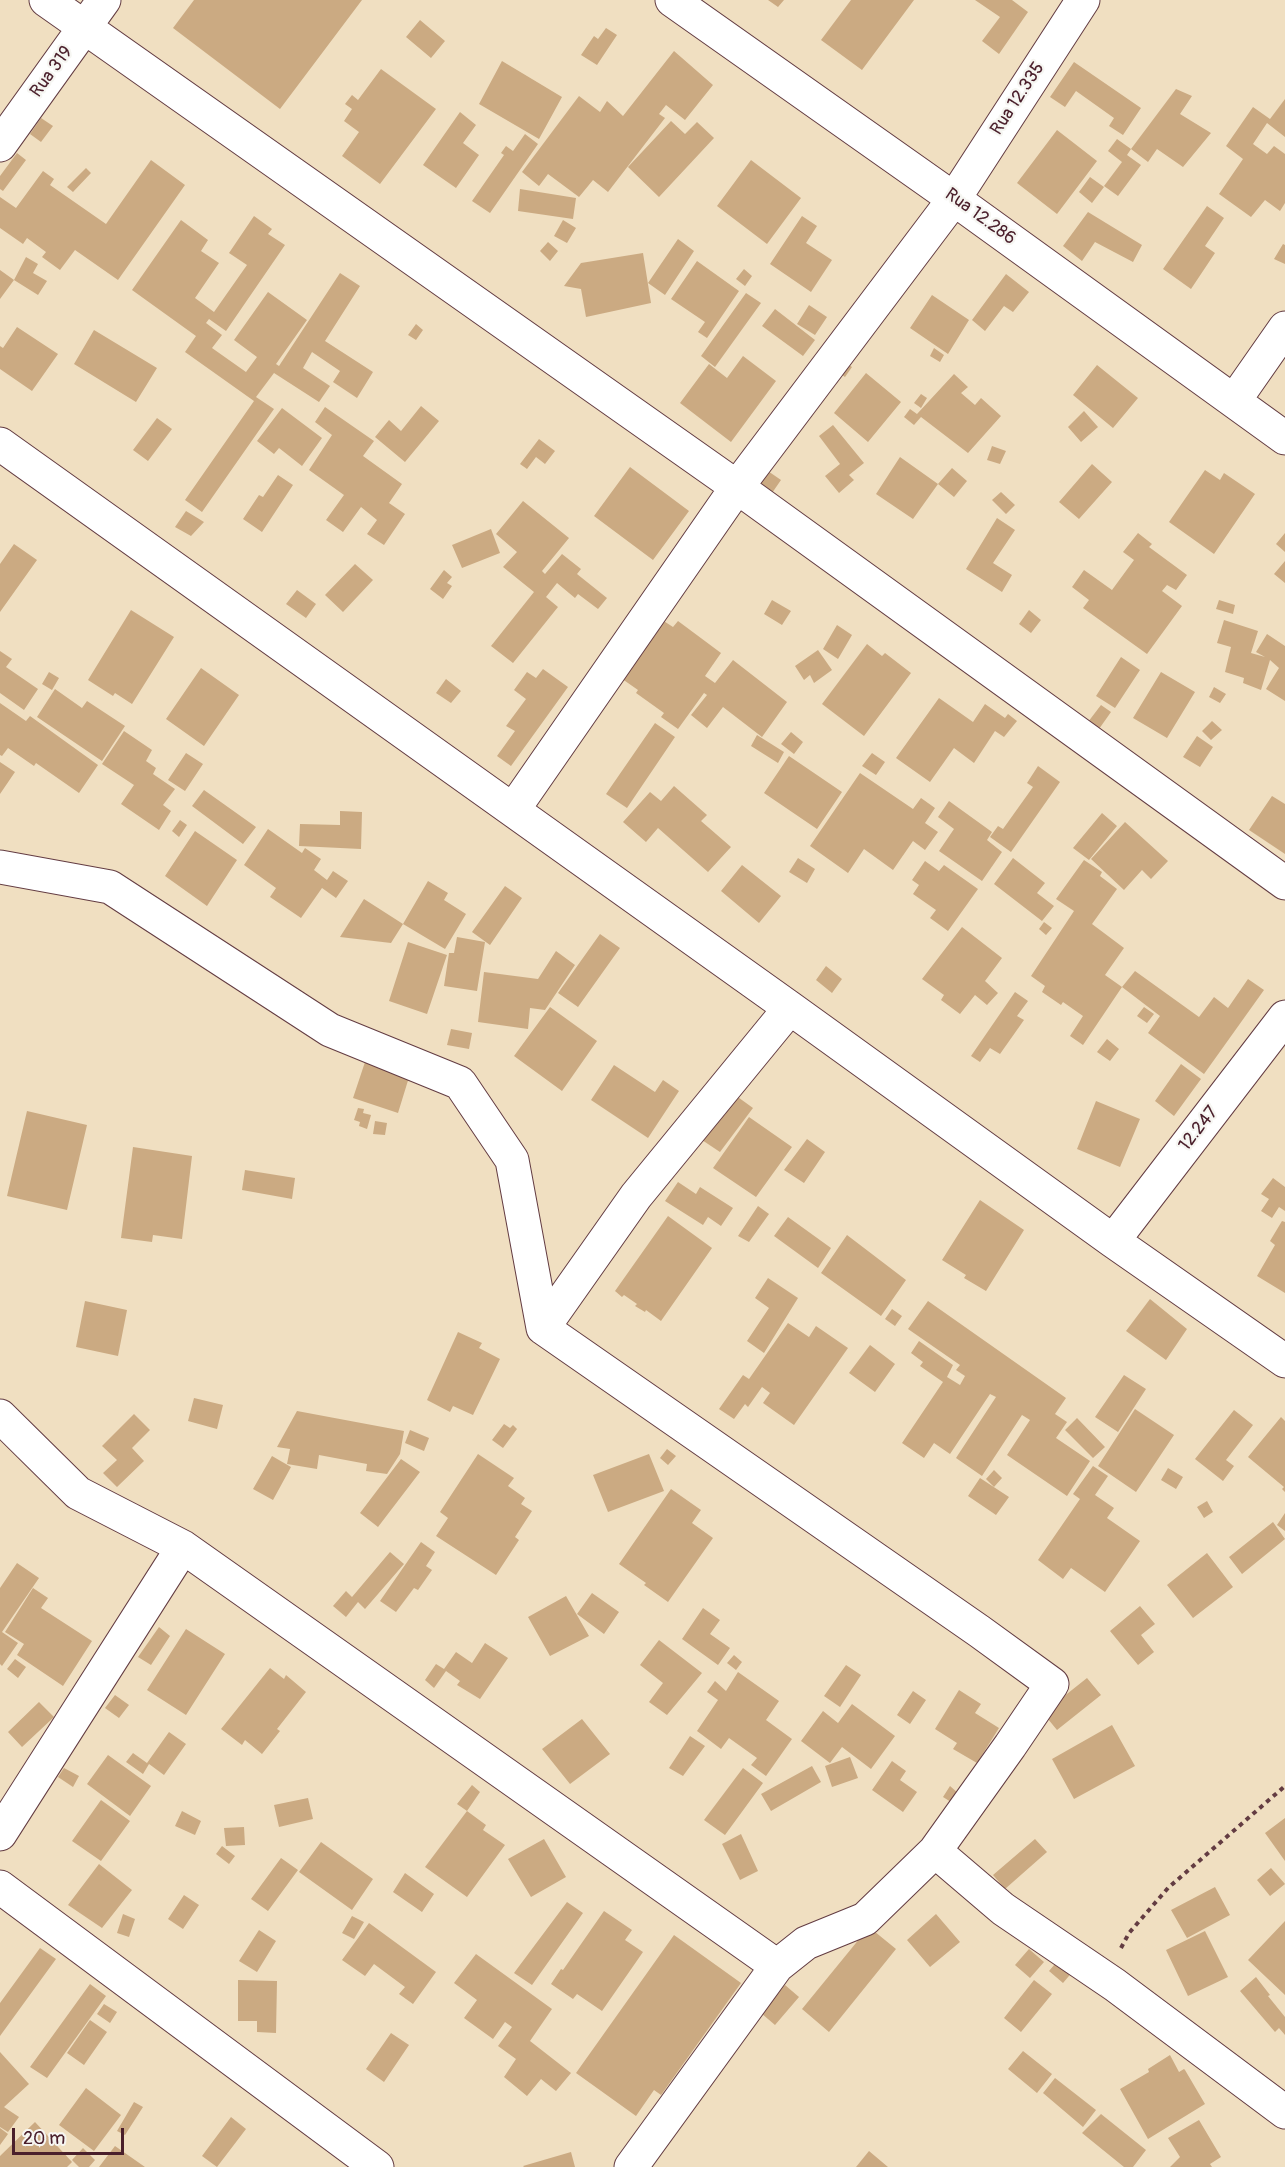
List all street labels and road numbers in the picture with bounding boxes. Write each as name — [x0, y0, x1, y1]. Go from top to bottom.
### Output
street label: Rua 319 — [26, 42, 78, 102]
street label: Rua 12.335 — [986, 58, 1050, 140]
street label: Rua 12.286 — [940, 184, 1020, 250]
street label: 12.247 — [1175, 1102, 1223, 1156]

